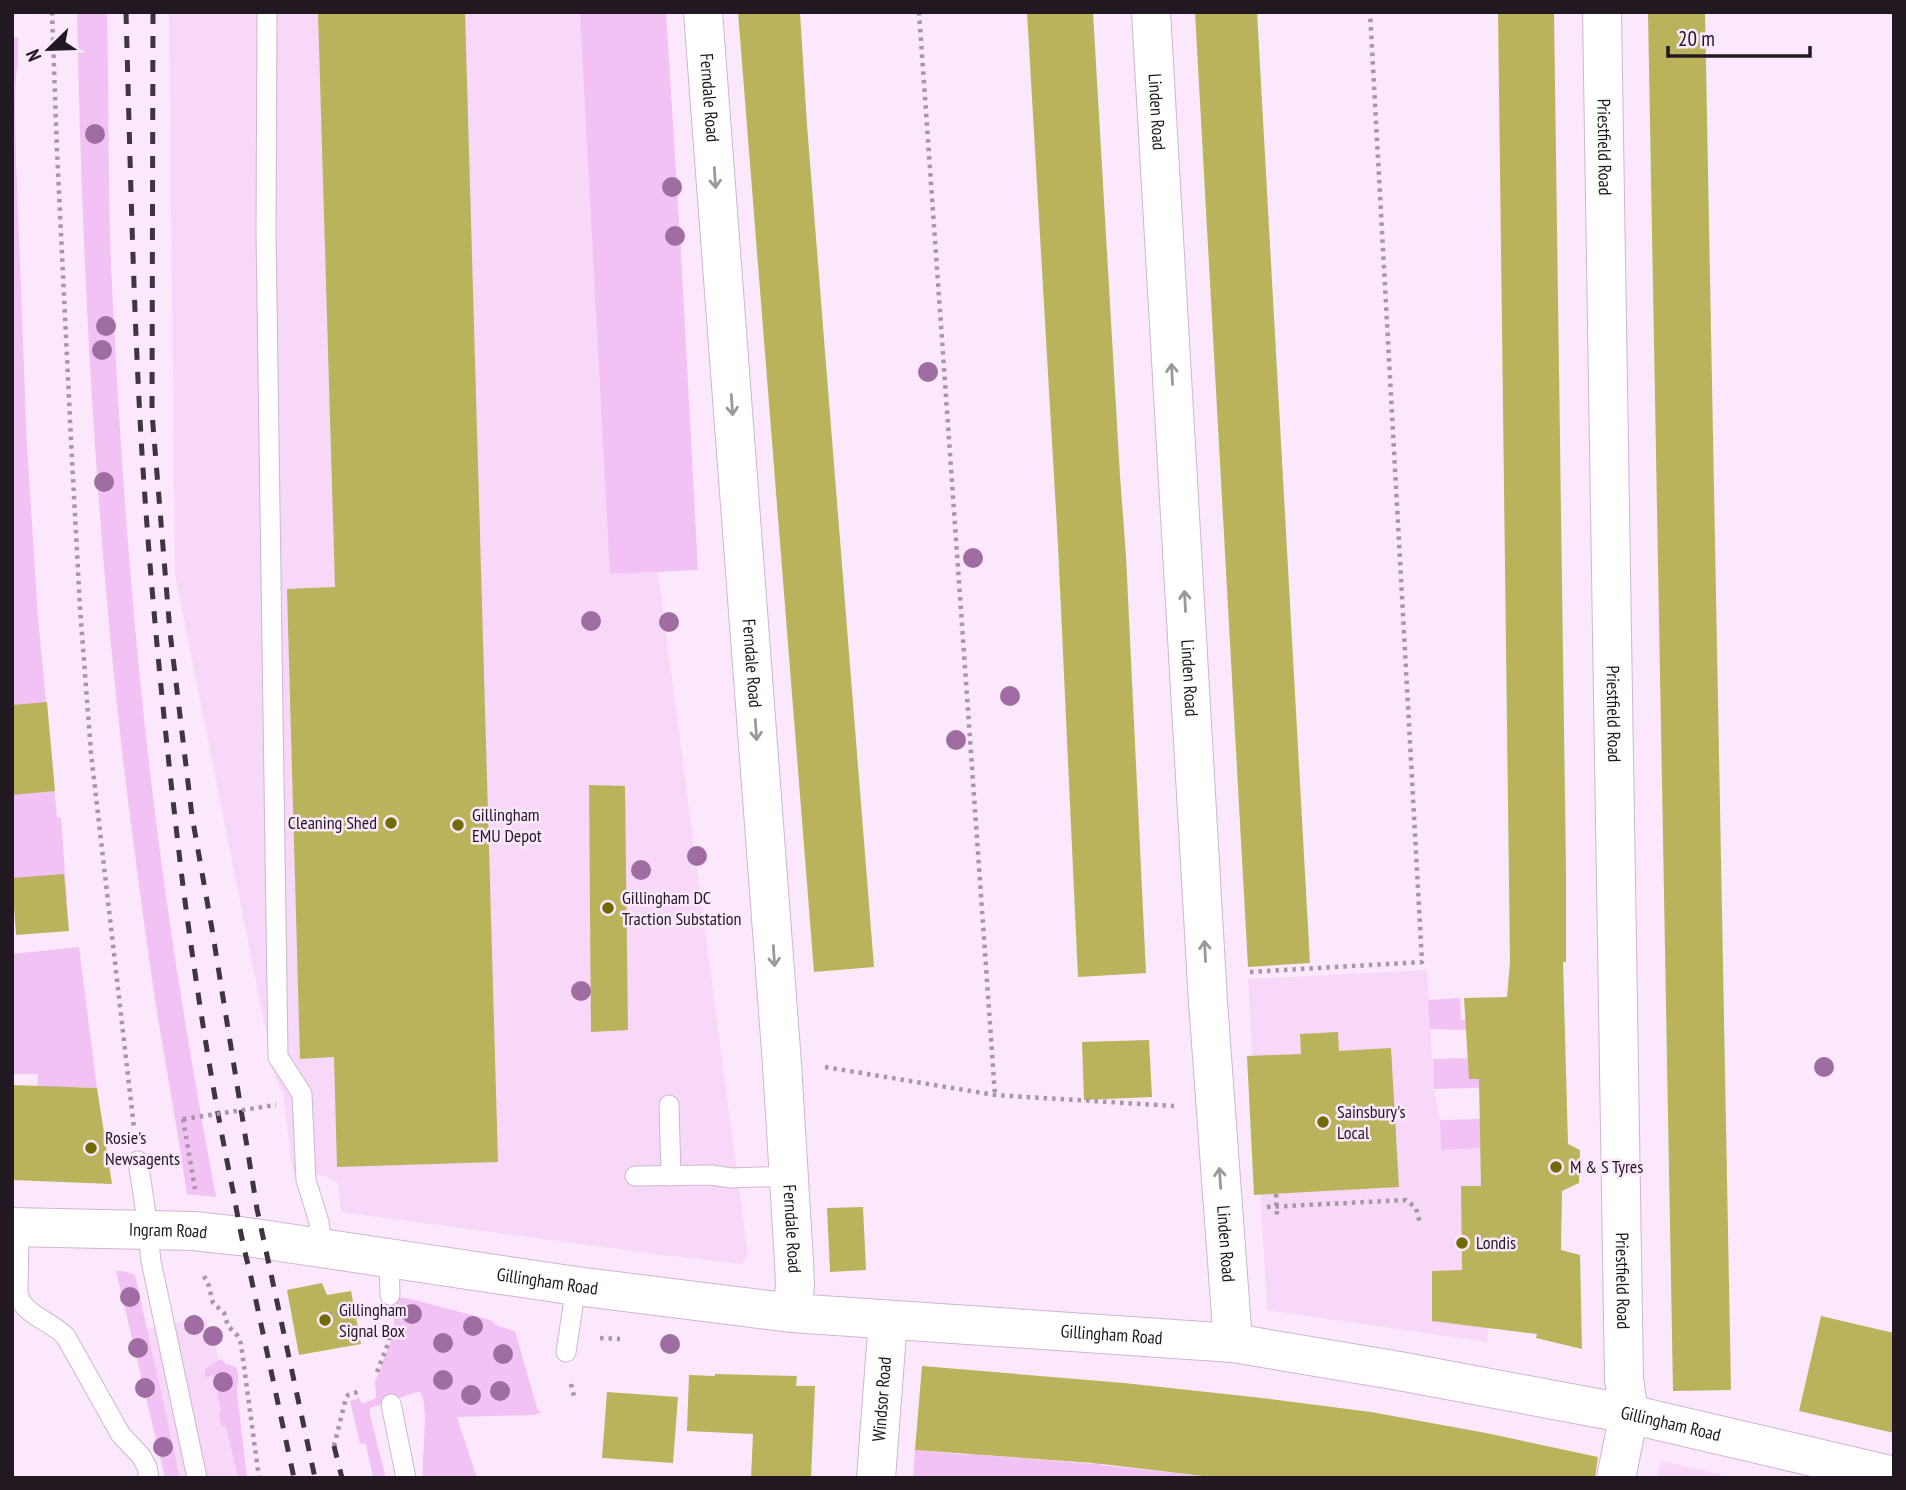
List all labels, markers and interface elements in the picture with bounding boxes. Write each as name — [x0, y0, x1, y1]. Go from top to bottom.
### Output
north arrow — [14, 14, 84, 84]
scale bar — [1668, 14, 1810, 58]
text: 20 m — [1678, 25, 1715, 52]
text: N — [20, 46, 46, 65]
street label: Ferndale Road — [695, 53, 725, 143]
street label: Linden Road — [1144, 73, 1171, 151]
street label: Priestfield Road — [1592, 98, 1617, 196]
one-way arrow — [709, 166, 722, 189]
one-way arrow — [1165, 363, 1178, 386]
one-way arrow — [725, 393, 738, 416]
one-way arrow — [1178, 590, 1191, 613]
street label: Ferndale Road — [738, 618, 767, 708]
street label: Linden Road — [1176, 639, 1204, 717]
street label: Priestfield Road — [1602, 665, 1626, 763]
one-way arrow — [750, 718, 763, 740]
place label: Gillingham EMU Depot — [472, 803, 542, 847]
place label: Cleaning Shed — [288, 811, 377, 834]
marker: Cleaning Shed — [383, 815, 399, 831]
marker: Gillingham EMU Depot — [450, 817, 466, 833]
place label: Gillingham DC Traction Substation — [622, 886, 742, 930]
marker: Gillingham DC Traction Substation — [600, 900, 616, 916]
one-way arrow — [1198, 940, 1211, 962]
one-way arrow — [768, 945, 781, 967]
place label: Sainsbury's Local — [1337, 1100, 1406, 1144]
marker: Sainsbury's Local — [1315, 1114, 1331, 1130]
place label: Rosie's Newsagents — [105, 1126, 180, 1170]
marker: Rosie's Newsagents — [83, 1140, 99, 1156]
place label: M & S Tyres — [1570, 1155, 1643, 1178]
marker: M & S Tyres — [1548, 1159, 1564, 1175]
one-way arrow — [1213, 1167, 1226, 1189]
street label: Ferndale Road — [778, 1184, 806, 1274]
street label: Linden Road — [1212, 1204, 1241, 1283]
street label: Ingram Road — [129, 1218, 208, 1243]
place label: Londis — [1476, 1231, 1516, 1254]
street label: Priestfield Road — [1611, 1232, 1635, 1329]
marker: Londis — [1454, 1235, 1470, 1251]
street label: Gillingham Road — [495, 1262, 599, 1300]
place label: Gillingham Signal Box — [339, 1298, 407, 1342]
marker: Gillingham Signal Box — [317, 1312, 333, 1328]
street label: Gillingham Road — [1060, 1319, 1163, 1349]
street label: Windsor Road — [867, 1356, 896, 1442]
street label: Gillingham Road — [1619, 1401, 1723, 1446]

